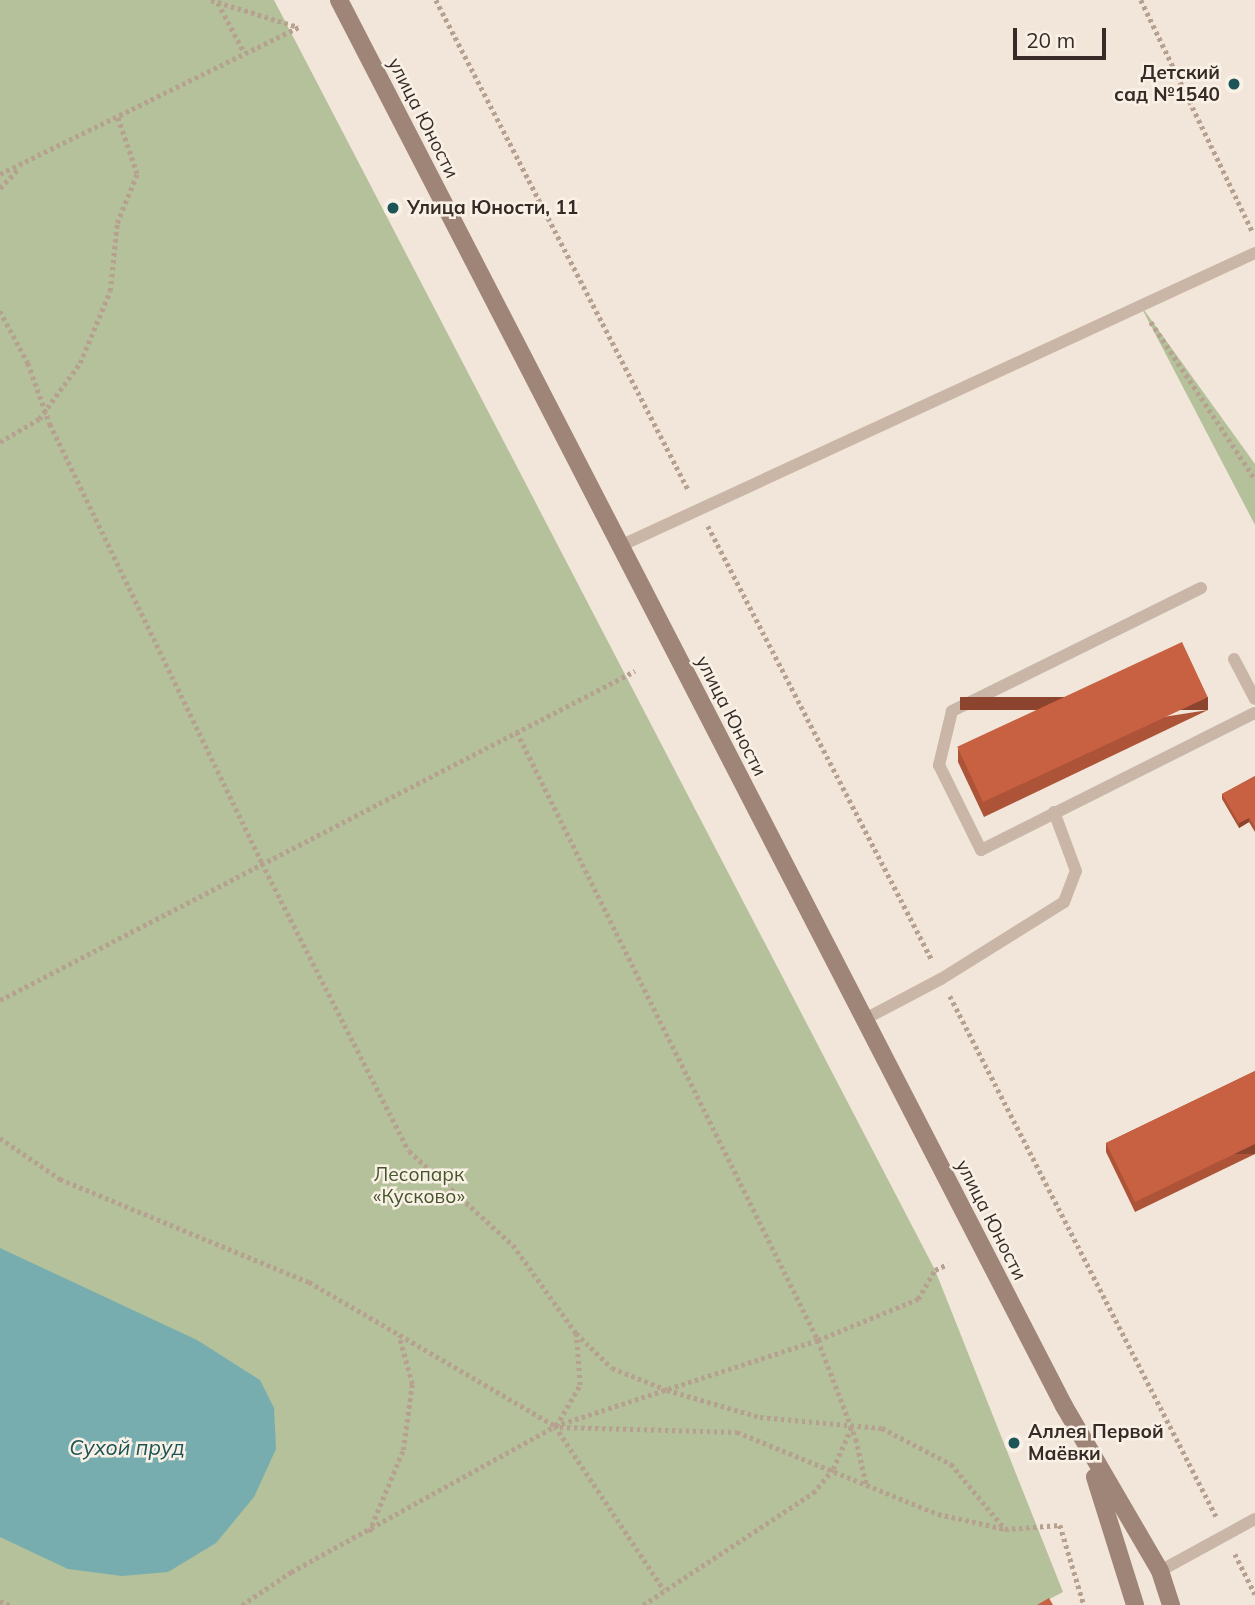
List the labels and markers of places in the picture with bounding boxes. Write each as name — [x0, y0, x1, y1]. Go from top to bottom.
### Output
place label: Детский сад №1540 — [1114, 62, 1220, 106]
marker: Детский сад №1540 — [1226, 76, 1242, 92]
place label: Улица Юности, 11 — [407, 197, 578, 219]
marker: Улица Юности, 11 — [385, 200, 401, 216]
place label: Аллея Первой Маёвки — [1028, 1421, 1164, 1465]
marker: Аллея Первой Маёвки — [1006, 1435, 1022, 1451]

